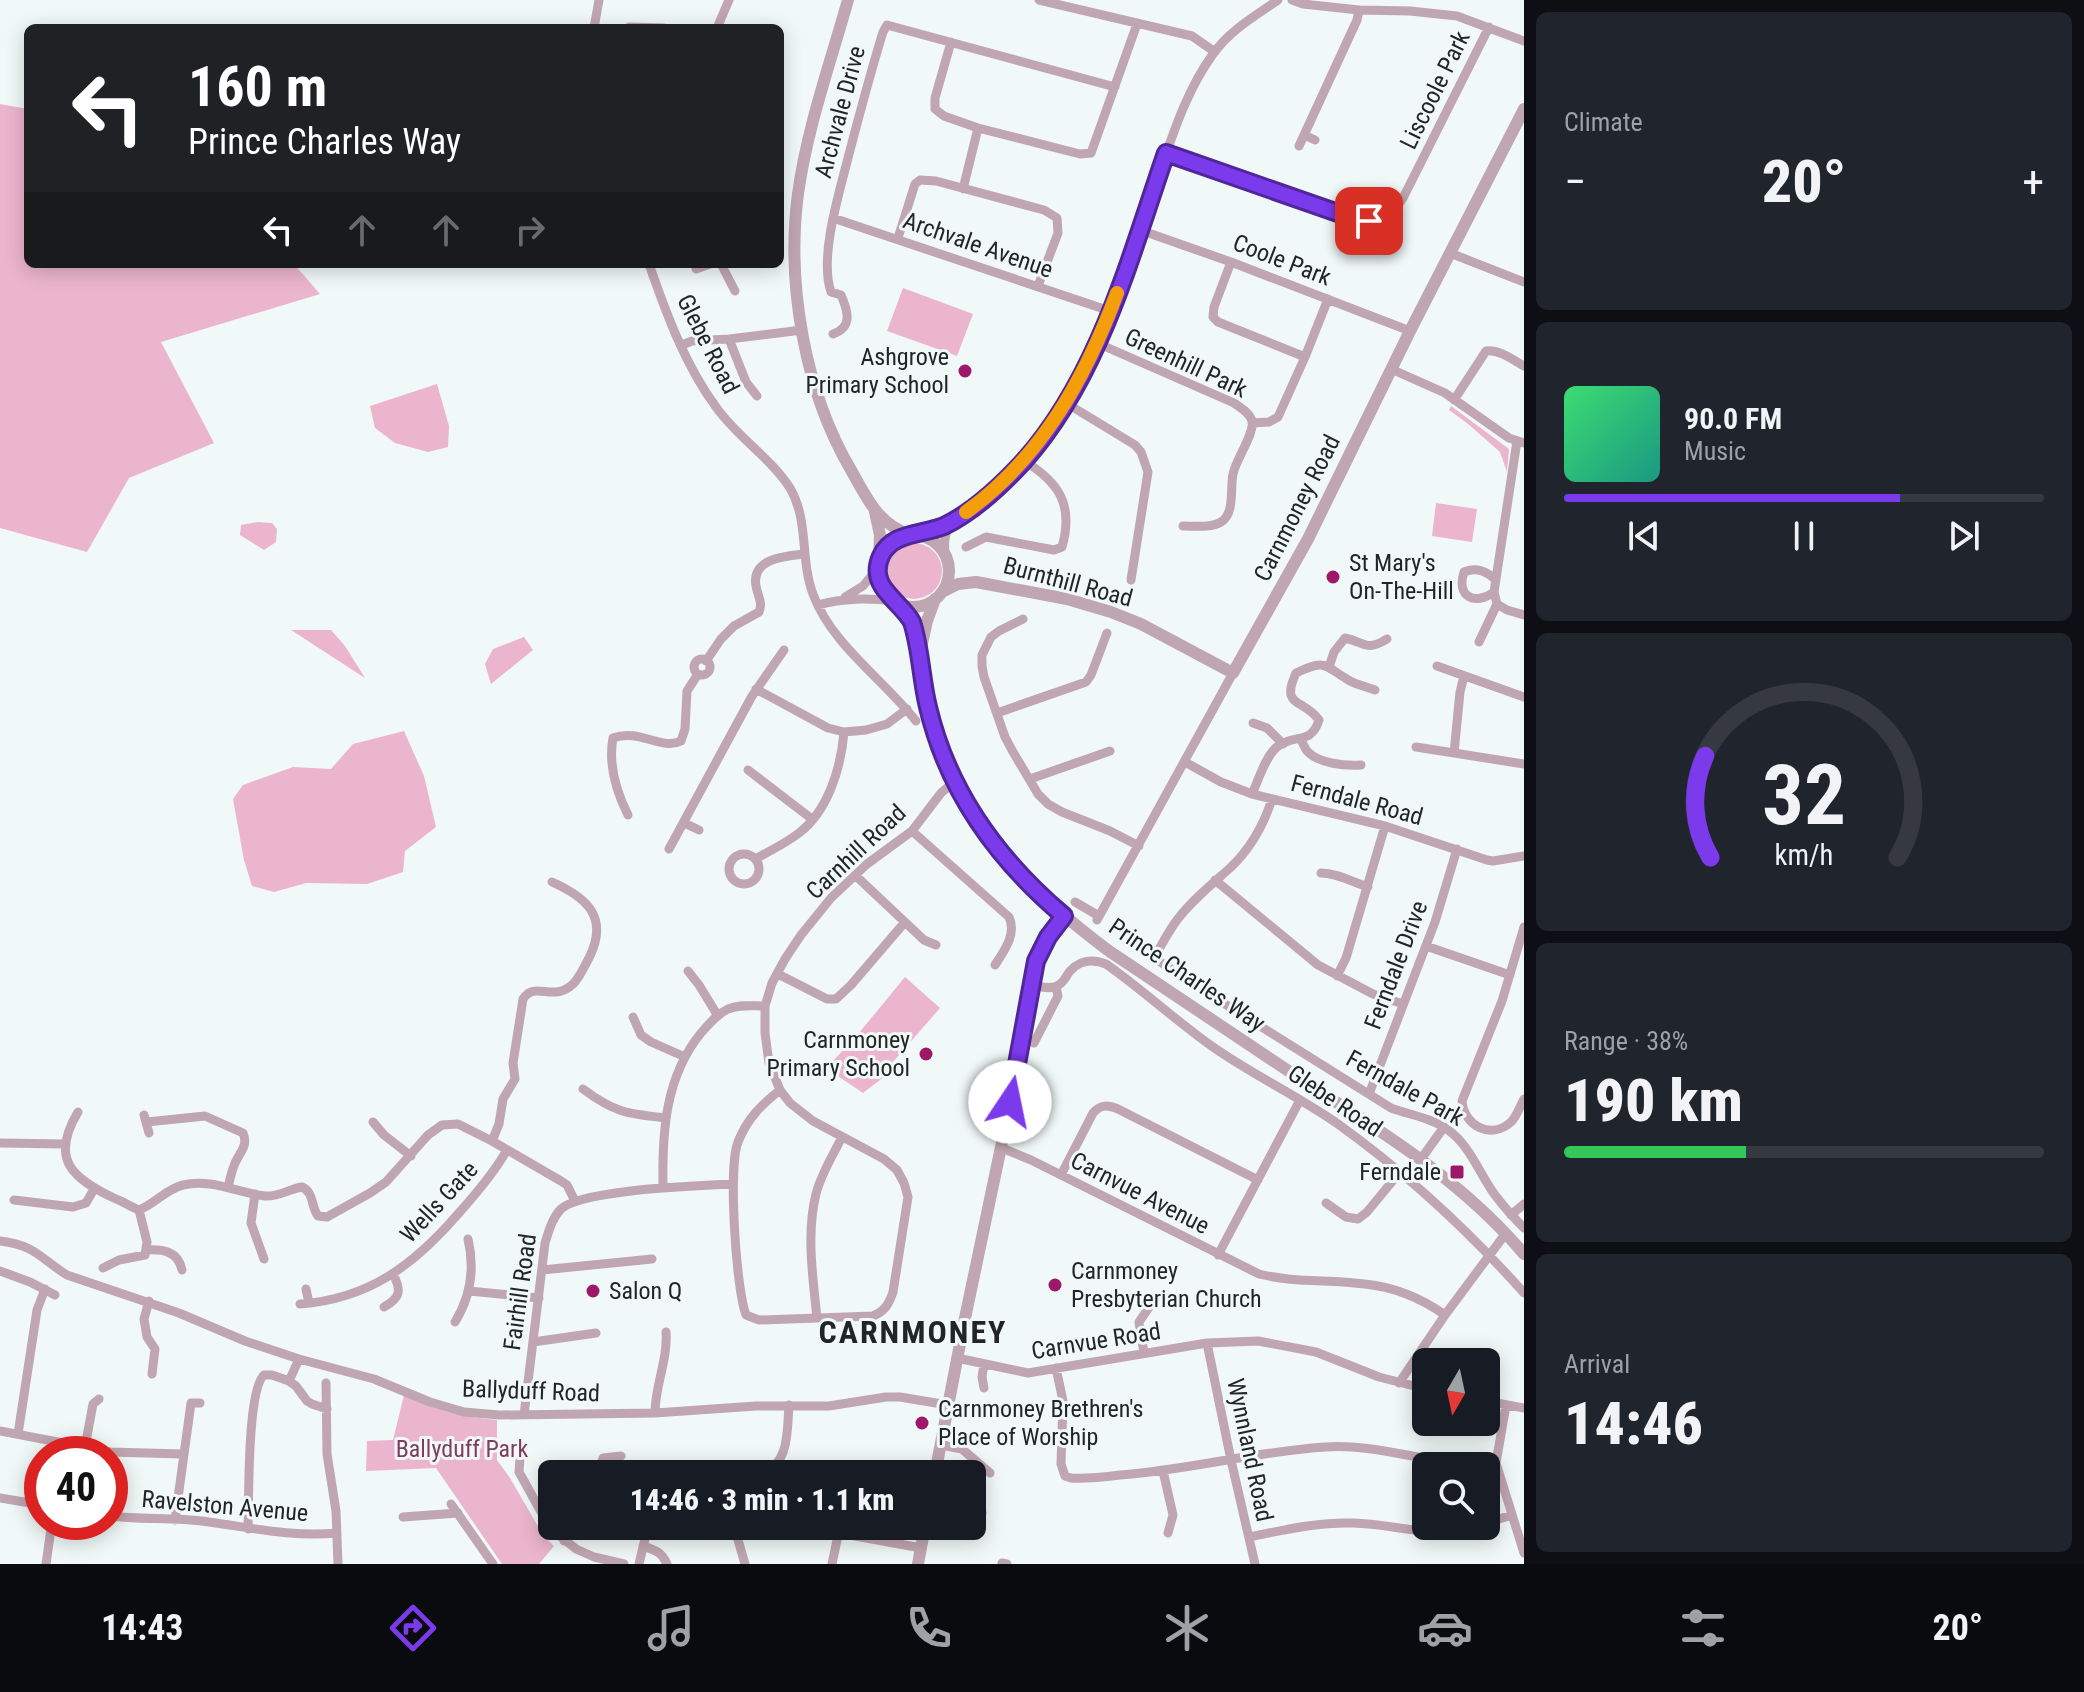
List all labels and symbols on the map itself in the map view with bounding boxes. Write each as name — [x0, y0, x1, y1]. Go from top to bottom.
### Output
street label: Liscoole Park — [1394, 26, 1476, 154]
street label: Archvale Drive — [809, 43, 871, 181]
pin — [1335, 187, 1403, 255]
street label: Archvale Avenue — [899, 206, 1057, 284]
street label: Coole Park — [1229, 229, 1335, 292]
street label: Glebe Road — [671, 290, 745, 398]
street label: Greenhill Park — [1120, 322, 1252, 404]
place label: Ashgrove Primary School — [806, 343, 949, 399]
marker: Ashgrove Primary School — [956, 362, 974, 380]
street label: Carnmoney Road — [1248, 430, 1346, 586]
place label: St Mary's On-The-Hill — [1349, 549, 1454, 605]
street label: Burnthill Road — [1000, 551, 1136, 613]
marker: St Mary's On-The-Hill — [1324, 568, 1342, 586]
street label: Ferndale Road — [1288, 769, 1426, 831]
street label: Carnhill Road — [800, 799, 912, 905]
street label: Ferndale Drive — [1359, 897, 1433, 1033]
street label: Prince Charles Way — [1104, 913, 1270, 1037]
place label: Carnmoney Primary School — [767, 1026, 910, 1082]
street label: Ferndale Park — [1341, 1044, 1469, 1132]
marker: Carnmoney Primary School — [917, 1045, 935, 1063]
street label: Glebe Road — [1283, 1059, 1387, 1143]
position arrow — [968, 1060, 1052, 1144]
street label: Carnvue Avenue — [1066, 1146, 1214, 1240]
street label: Wells Gate — [394, 1156, 484, 1248]
place label: Ferndale — [1359, 1158, 1441, 1186]
marker: Ferndale — [1448, 1163, 1466, 1181]
street label: Fairhill Road — [498, 1232, 542, 1352]
place label: Carnmoney Presbyterian Church — [1071, 1257, 1262, 1313]
marker: Carnmoney Presbyterian Church — [1046, 1276, 1064, 1294]
place label: Salon Q — [609, 1277, 682, 1305]
marker: Salon Q — [584, 1282, 602, 1300]
district label: CARNMONEY — [819, 1313, 1007, 1351]
street label: Carnvue Road — [1029, 1317, 1163, 1365]
north arrow — [1412, 1348, 1500, 1436]
street label: Ballyduff Road — [462, 1375, 600, 1407]
street label: Wynnland Road — [1221, 1376, 1279, 1524]
place label: Carnmoney Brethren's Place of Worship — [938, 1395, 1143, 1451]
marker: Carnmoney Brethren's Place of Worship — [913, 1414, 931, 1432]
park label: Ballyduff Park — [396, 1435, 528, 1463]
speed limit sign: 40 — [24, 1436, 128, 1540]
street label: Ravelston Avenue — [141, 1485, 309, 1527]

